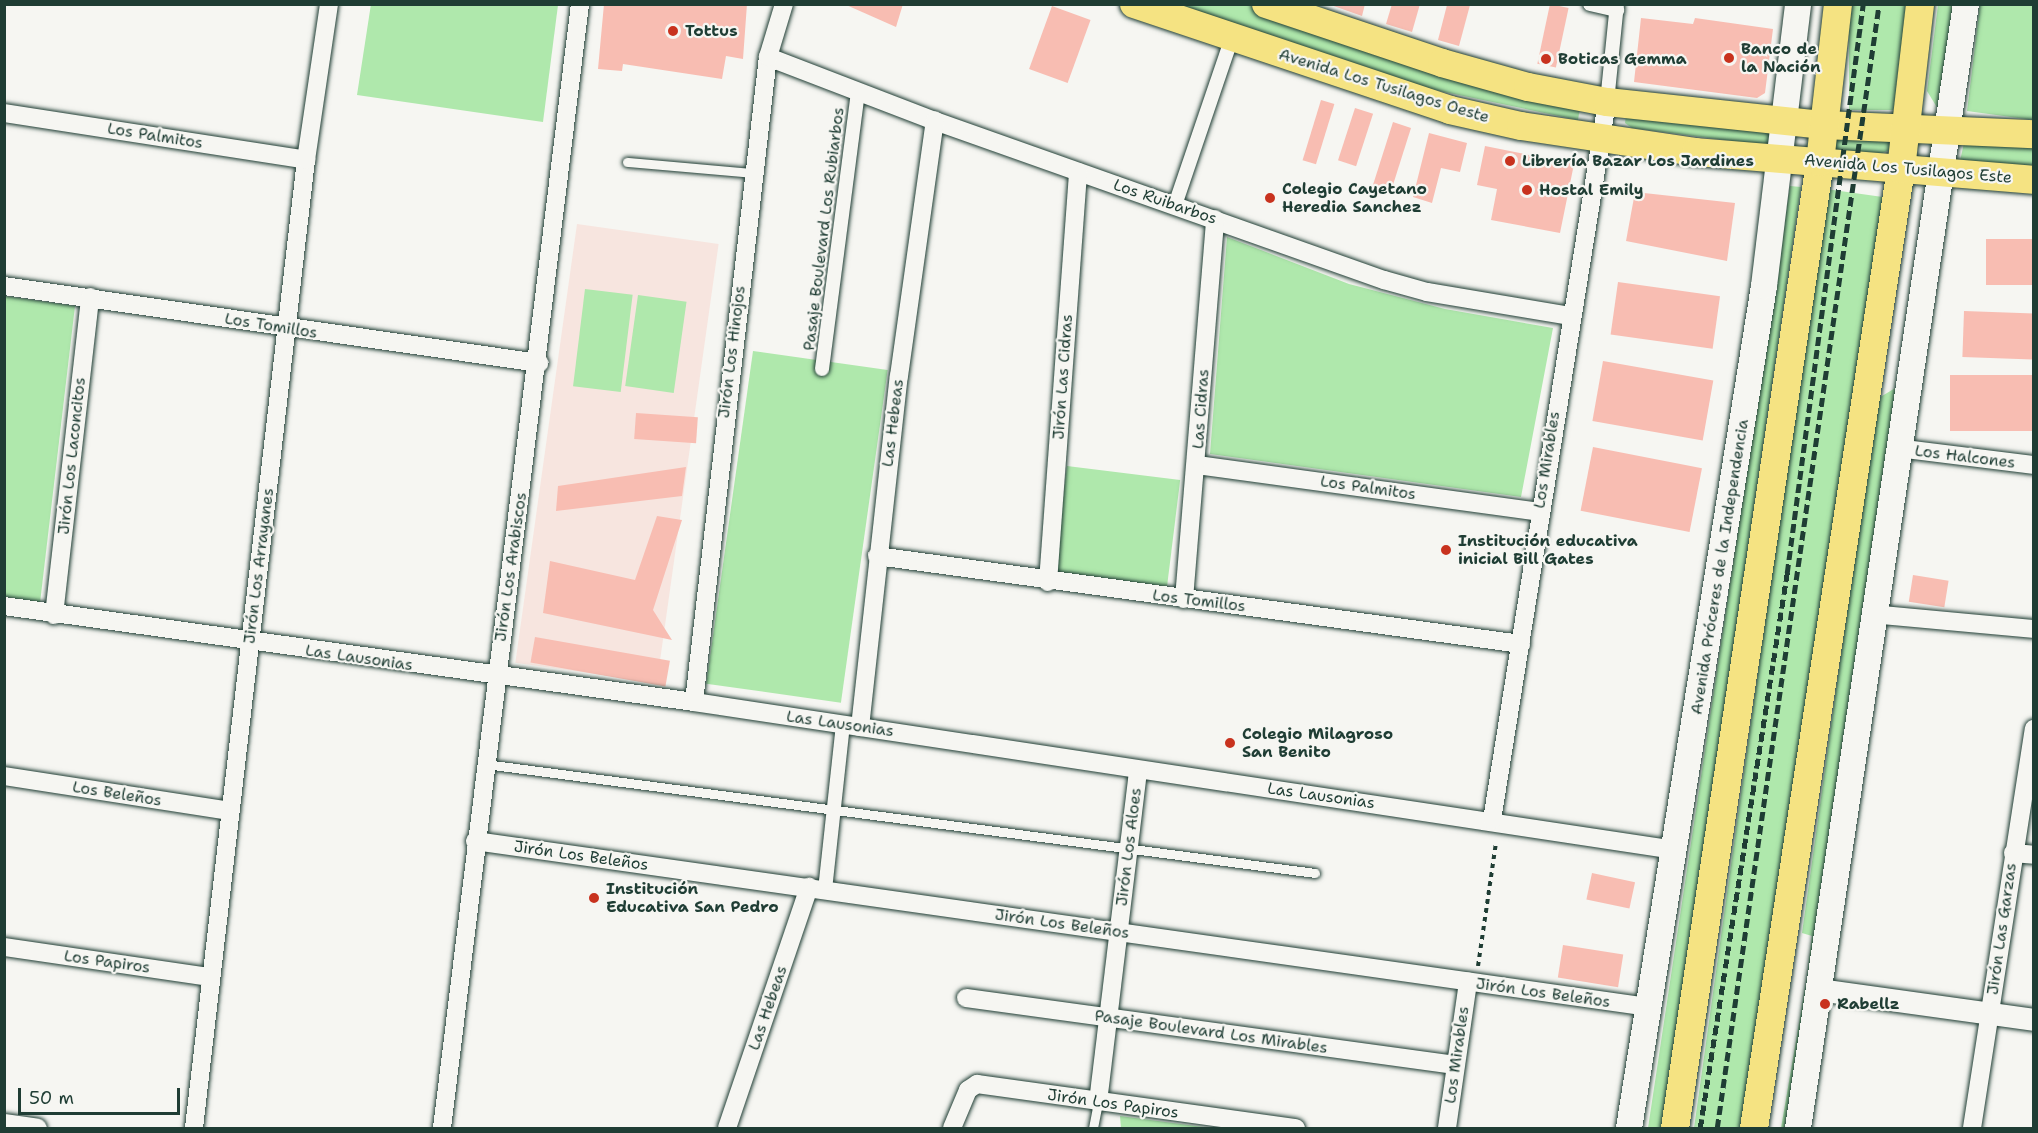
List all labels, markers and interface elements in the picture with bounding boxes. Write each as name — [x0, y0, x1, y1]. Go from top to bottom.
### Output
place label: Tottus — [685, 21, 738, 41]
marker: Tottus — [666, 24, 680, 38]
place label: Banco de la Nación — [1741, 39, 1821, 77]
street label: Avenida Los Tusilagos Oeste — [1276, 45, 1492, 127]
place label: Boticas Gemma — [1558, 49, 1687, 69]
marker: Banco de la Nación — [1722, 51, 1736, 65]
marker: Boticas Gemma — [1539, 52, 1553, 66]
street label: Pasaje Boulevard Los Rubiarbos — [800, 106, 848, 352]
street label: Los Palmitos — [106, 119, 204, 153]
street label: Avenida Los Tusilagos Este — [1803, 150, 2013, 188]
place label: Librería Bazar Los Jardines — [1522, 151, 1754, 171]
marker: Librería Bazar Los Jardines — [1503, 154, 1517, 168]
street label: Los Ruibarbos — [1111, 175, 1219, 229]
place label: Colegio Cayetano Heredia Sanchez — [1282, 179, 1427, 217]
place label: Hostal Emily — [1539, 180, 1643, 200]
marker: Hostal Emily — [1520, 183, 1534, 197]
marker: Colegio Cayetano Heredia Sanchez — [1263, 191, 1277, 205]
street label: Jirón Los Hinojos — [714, 285, 750, 419]
street label: Los Tomillos — [223, 309, 319, 343]
street label: Jirón Las Cidras — [1049, 314, 1077, 440]
street label: Las Cidras — [1189, 368, 1213, 450]
street label: Jirón Los Laconcitos — [54, 376, 90, 536]
street label: Las Hebeas — [878, 378, 908, 468]
street label: Los Mirables — [1530, 410, 1564, 510]
street label: Avenida Próceres de la Independencia — [1687, 418, 1753, 716]
street label: Los Halcones — [1914, 441, 2016, 473]
street label: Los Palmitos — [1319, 472, 1417, 504]
street label: Jirón Los Arrayanes — [240, 487, 278, 645]
street label: Jirón Los Arabiscos — [491, 491, 531, 643]
place label: Institución educativa inicial Bill Gates — [1458, 531, 1638, 569]
marker: Institución educativa inicial Bill Gates — [1439, 543, 1453, 557]
street label: Los Tomillos — [1151, 586, 1247, 616]
street label: Las Lausonias — [304, 641, 414, 675]
street label: Las Lausonias — [785, 707, 895, 741]
place label: Colegio Milagroso San Benito — [1242, 724, 1393, 762]
marker: Colegio Milagroso San Benito — [1223, 736, 1237, 750]
street label: Los Beleños — [71, 777, 163, 811]
street label: Las Lausonias — [1266, 779, 1376, 813]
street label: Jirón Los Aloes — [1112, 787, 1146, 907]
street label: Jirón Los Beleños — [513, 837, 649, 875]
street label: Jirón Las Garzas — [1983, 862, 2021, 996]
place label: Institución Educativa San Pedro — [606, 879, 779, 917]
marker: Institución Educativa San Pedro — [587, 891, 601, 905]
street label: Jirón Los Beleños — [994, 905, 1130, 943]
street label: Los Papiros — [63, 946, 151, 978]
street label: Las Hebeas — [745, 963, 791, 1053]
street label: Jirón Los Beleños — [1475, 974, 1611, 1012]
place label: Rabellz — [1837, 994, 1900, 1014]
marker: Rabellz — [1818, 997, 1832, 1011]
street label: Los Mirables — [1441, 1005, 1473, 1105]
street label: Pasaje Boulevard Los Mirables — [1093, 1006, 1329, 1058]
scale bar — [21, 1076, 183, 1114]
street label: Jirón Los Papiros — [1046, 1085, 1180, 1123]
text: 50 m — [29, 1086, 74, 1110]

